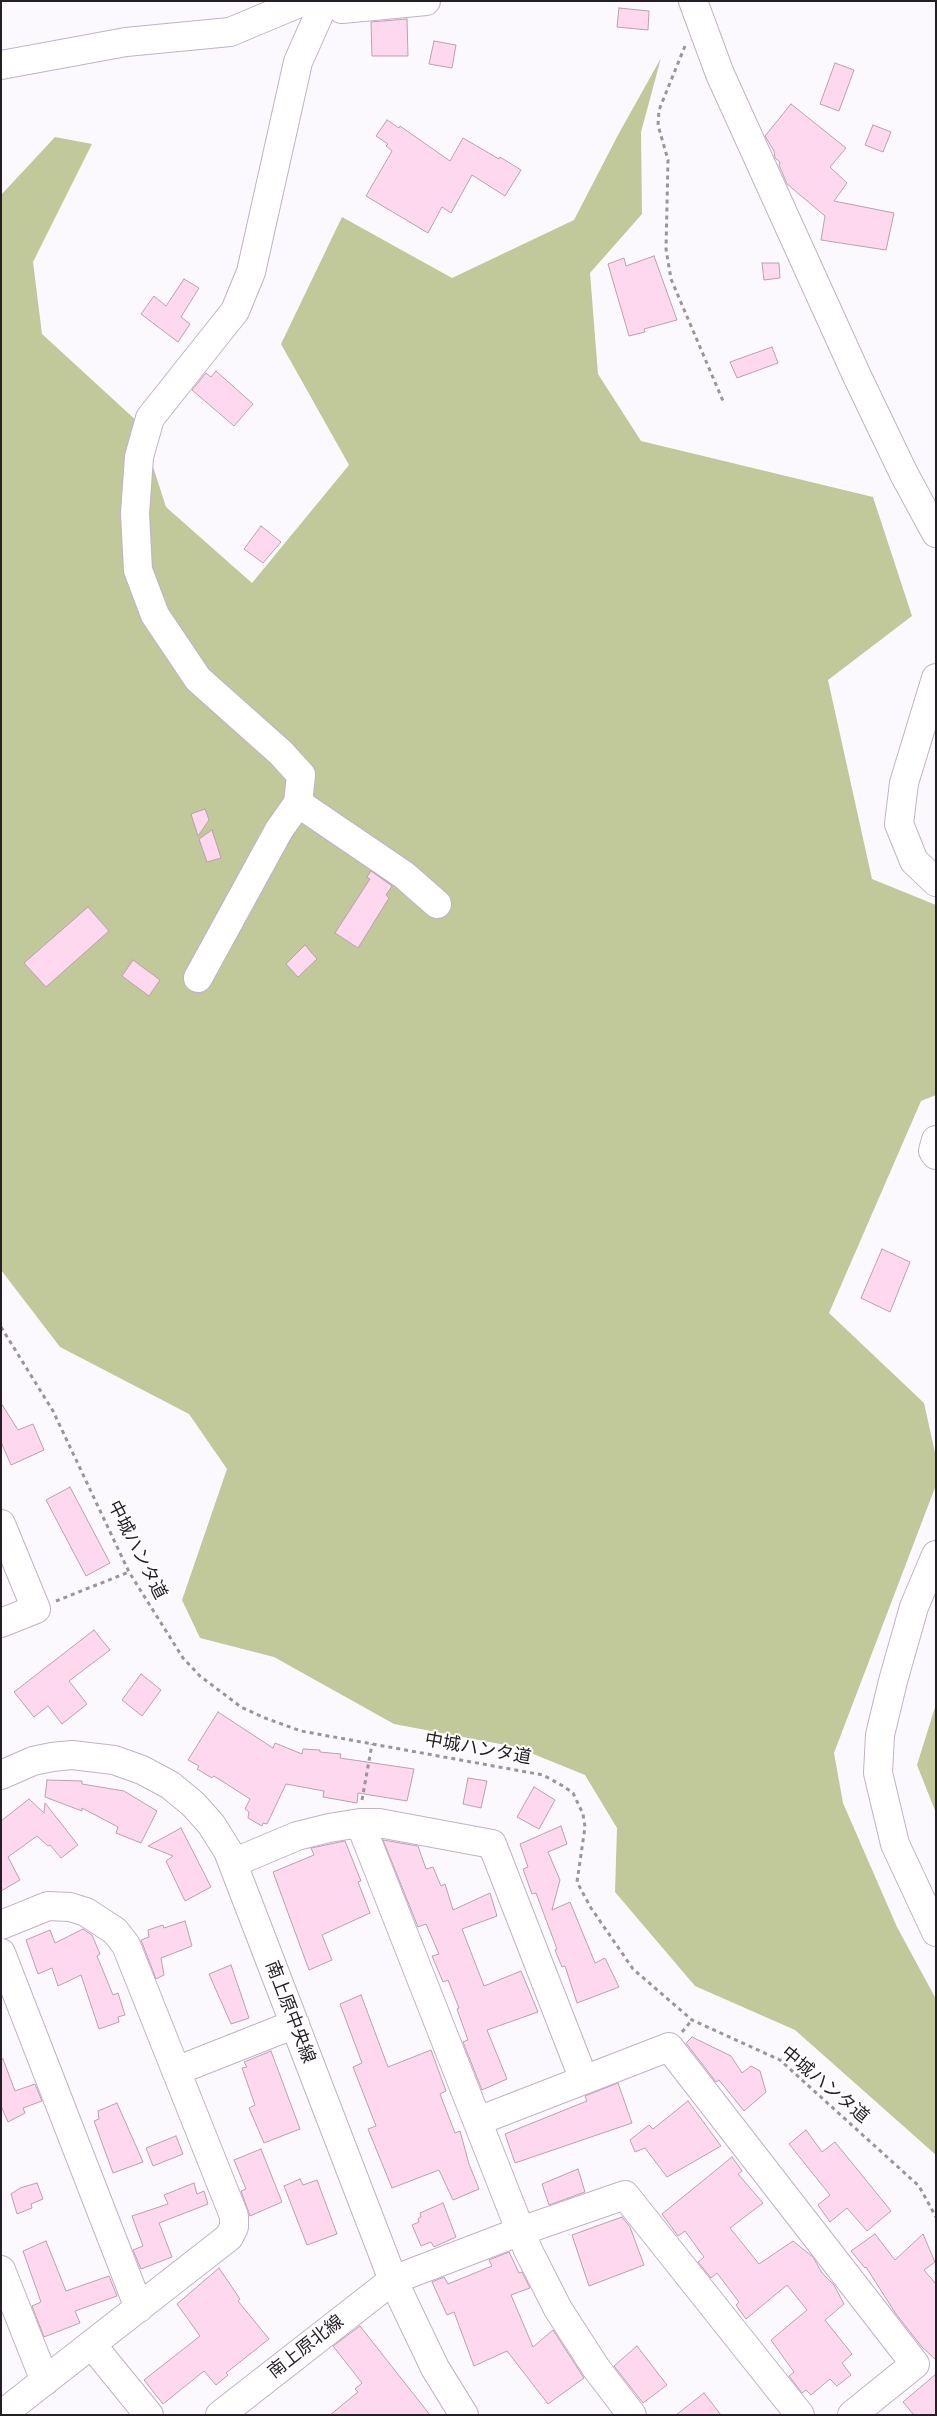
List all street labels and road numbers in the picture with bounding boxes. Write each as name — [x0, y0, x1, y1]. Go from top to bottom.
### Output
street label: 中城ハンタ道 — [103, 1497, 171, 1603]
street label: 中城ハンタ道 — [423, 1729, 533, 1769]
street label: 南上原中央線 — [261, 1958, 319, 2066]
street label: 中城ハンタ道 — [777, 2042, 873, 2128]
street label: 南上原北線 — [264, 2311, 348, 2383]

